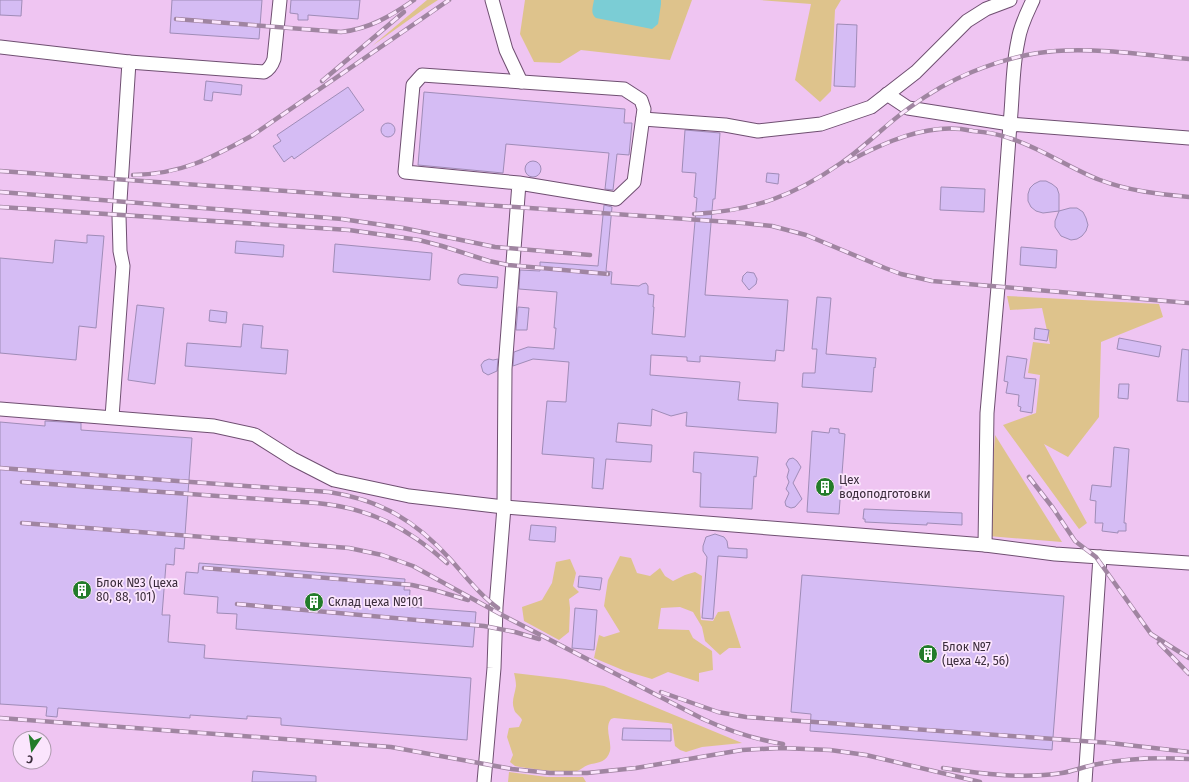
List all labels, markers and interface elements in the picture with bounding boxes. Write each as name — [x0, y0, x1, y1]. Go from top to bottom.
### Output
place label: Цех водоподготовки — [839, 473, 931, 501]
building icon: Цех водоподготовки — [814, 476, 836, 498]
place label: Блок №3 (цеха 80, 88, 101) — [96, 576, 178, 604]
building icon: Блок №3 (цеха 80, 88, 101) — [71, 579, 93, 601]
building icon: Склад цеха №101 — [303, 591, 325, 613]
place label: Склад цеха №101 — [328, 595, 423, 609]
place label: Блок №7 (цеха 42, 56) — [942, 640, 1009, 668]
building icon: Блок №7 (цеха 42, 56) — [917, 643, 939, 665]
north arrow — [12, 730, 52, 770]
text: С — [25, 752, 34, 766]

